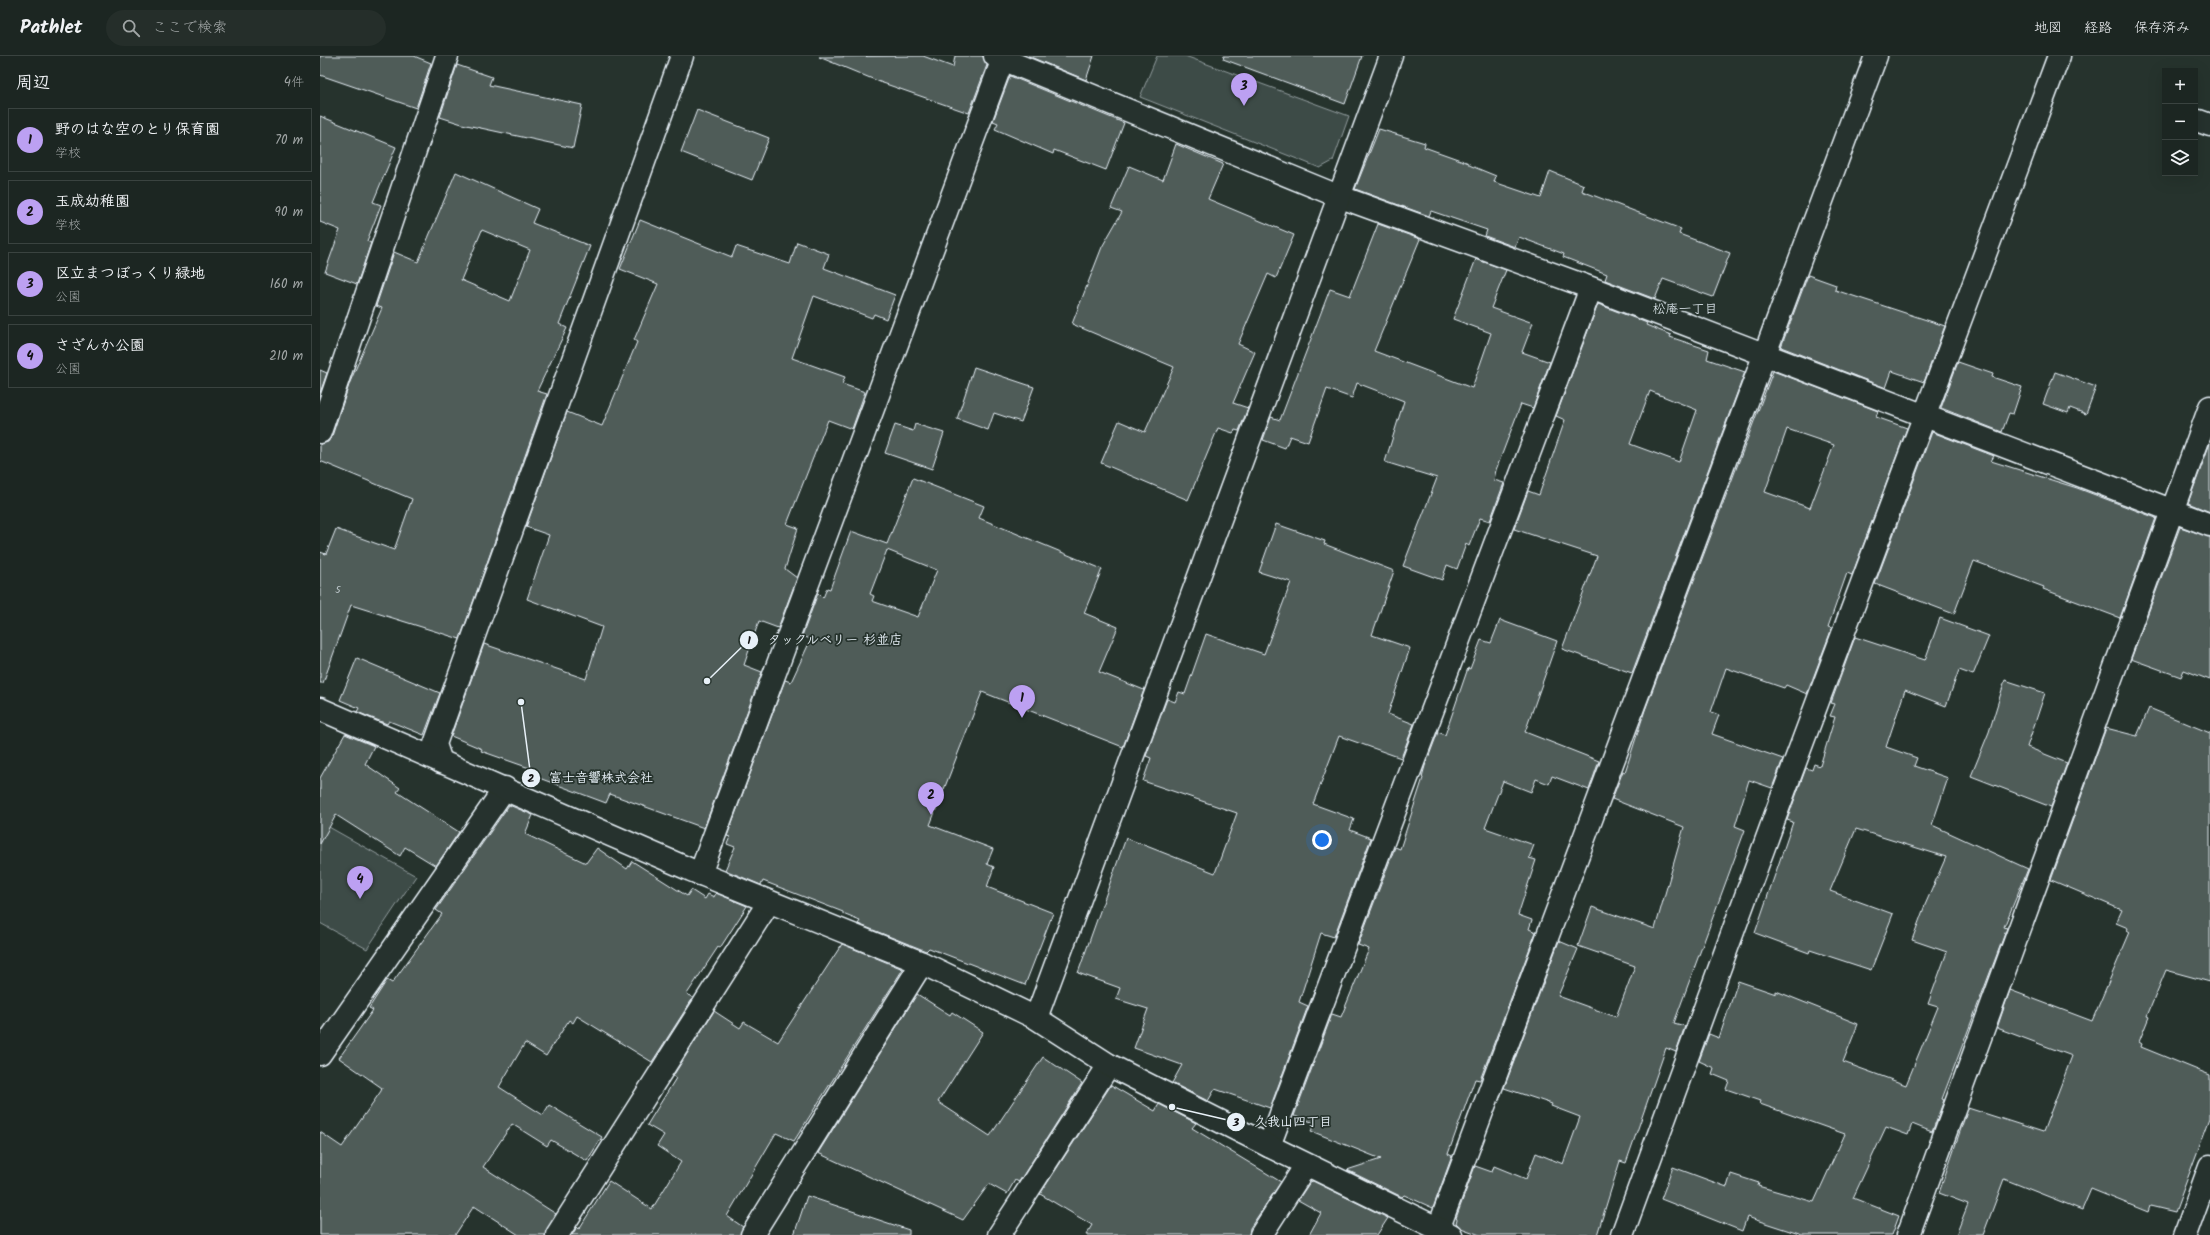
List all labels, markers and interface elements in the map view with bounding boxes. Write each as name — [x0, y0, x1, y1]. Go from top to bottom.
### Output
search box — [106, 10, 386, 46]
text: Pathlet — [20, 13, 82, 43]
text: ここで検索 — [152, 16, 227, 40]
icon: search — [120, 17, 142, 39]
text: 地図 — [2034, 17, 2062, 39]
text: 経路 — [2084, 17, 2112, 39]
text: 保存済み — [2134, 17, 2190, 39]
map controls — [2162, 68, 2198, 176]
button: + — [2162, 68, 2198, 104]
text: 周辺 — [16, 70, 50, 97]
text: 4件 — [284, 72, 304, 93]
pin: 3 — [1231, 73, 1257, 106]
button: − — [2162, 104, 2198, 140]
text: 野のはな空のとり保育園 — [55, 118, 220, 142]
text: 1 — [28, 130, 32, 151]
text: 70 m — [275, 130, 303, 151]
button: layers — [2162, 140, 2198, 176]
text: 学校 — [55, 143, 81, 164]
text: 玉成幼稚園 — [55, 190, 130, 214]
text: 2 — [26, 202, 34, 223]
text: 90 m — [275, 202, 303, 223]
text: 学校 — [55, 215, 81, 236]
text: 区立まつぼっくり緑地 — [55, 262, 205, 286]
text: 3 — [26, 274, 34, 295]
text: 160 m — [270, 274, 303, 295]
text: 公園 — [55, 287, 81, 308]
district label: 松庵一丁目 — [1652, 299, 1718, 320]
text: さざんか公園 — [55, 334, 145, 358]
text: 4 — [26, 346, 34, 367]
text: 210 m — [269, 346, 303, 367]
text: 公園 — [55, 359, 81, 380]
house number: 5 — [335, 582, 341, 598]
callout: タックルベリー 杉並店 — [739, 627, 910, 652]
text: タックルベリー 杉並店 — [768, 630, 902, 651]
text: 1 — [747, 631, 751, 650]
pin: 1 — [1009, 685, 1035, 718]
callout: 富士音響株式会社 — [521, 765, 661, 790]
text: 富士音響株式会社 — [549, 768, 653, 789]
text: 2 — [528, 769, 535, 788]
pin: 2 — [918, 782, 944, 815]
your location — [1312, 830, 1332, 850]
pin: 4 — [347, 866, 373, 899]
callout: 久我山四丁目 — [1226, 1109, 1340, 1134]
text: 久我山四丁目 — [1254, 1112, 1332, 1133]
text: 3 — [1232, 1113, 1240, 1132]

